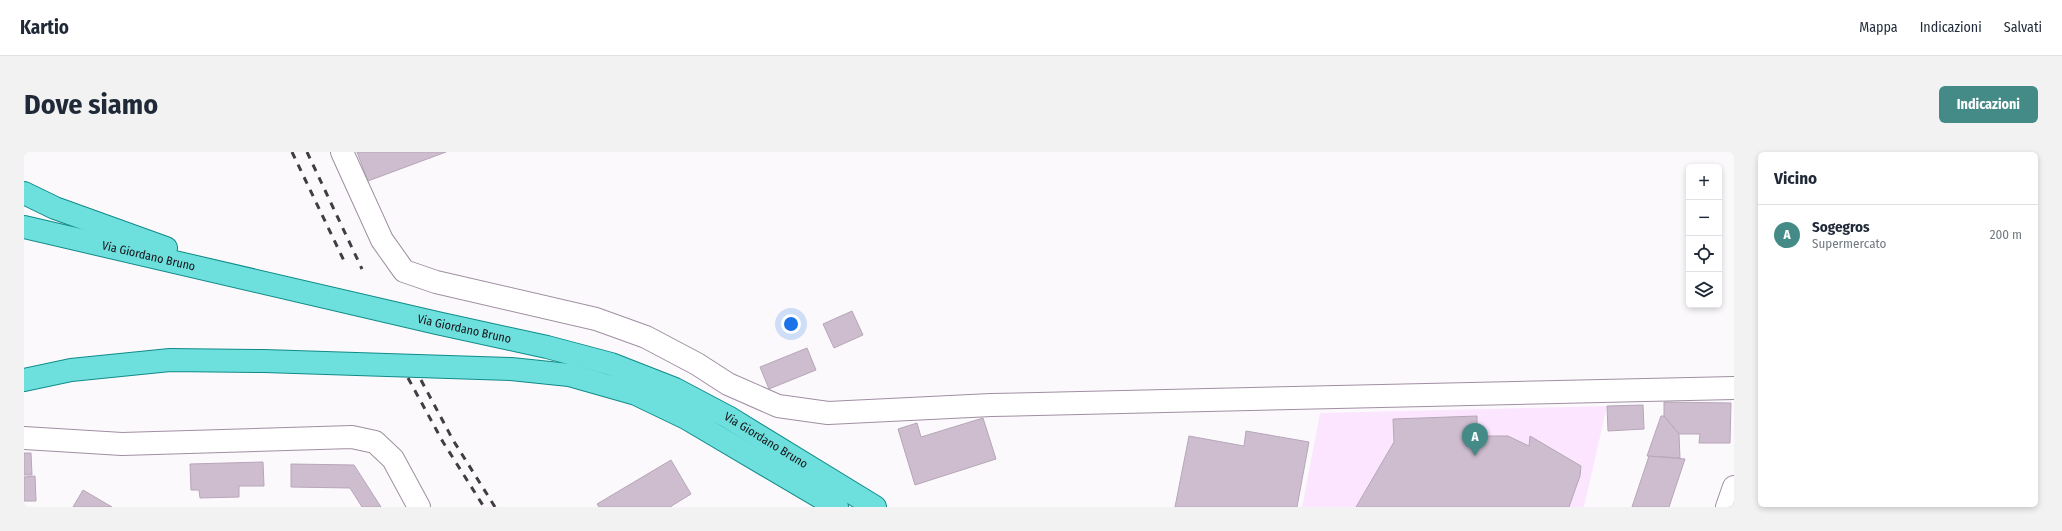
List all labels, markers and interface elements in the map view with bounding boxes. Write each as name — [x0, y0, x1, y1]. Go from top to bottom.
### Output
text: Kartio — [20, 16, 69, 39]
text: Mappa — [1859, 19, 1898, 36]
text: Indicazioni — [1920, 19, 1982, 36]
text: Salvati — [2004, 19, 2042, 36]
button: Indicazioni — [1939, 86, 2038, 123]
text: Dove siamo — [24, 88, 158, 121]
map controls — [1686, 164, 1722, 308]
button: + — [1686, 164, 1722, 200]
text: Vicino — [1774, 168, 1817, 189]
button: − — [1686, 200, 1722, 236]
text: Sogegros — [1812, 218, 1870, 236]
text: A — [1783, 227, 1791, 242]
text: 200 m — [1990, 227, 2022, 242]
button: locate — [1686, 236, 1722, 272]
text: Supermercato — [1812, 236, 1886, 251]
street label: Via Giordano Bruno — [101, 238, 197, 274]
button: layers — [1686, 272, 1722, 308]
street label: Via Giordano Bruno — [416, 312, 512, 346]
your location — [781, 314, 801, 334]
street label: Via Giordano Bruno — [722, 409, 810, 471]
pin: A — [1462, 423, 1488, 456]

